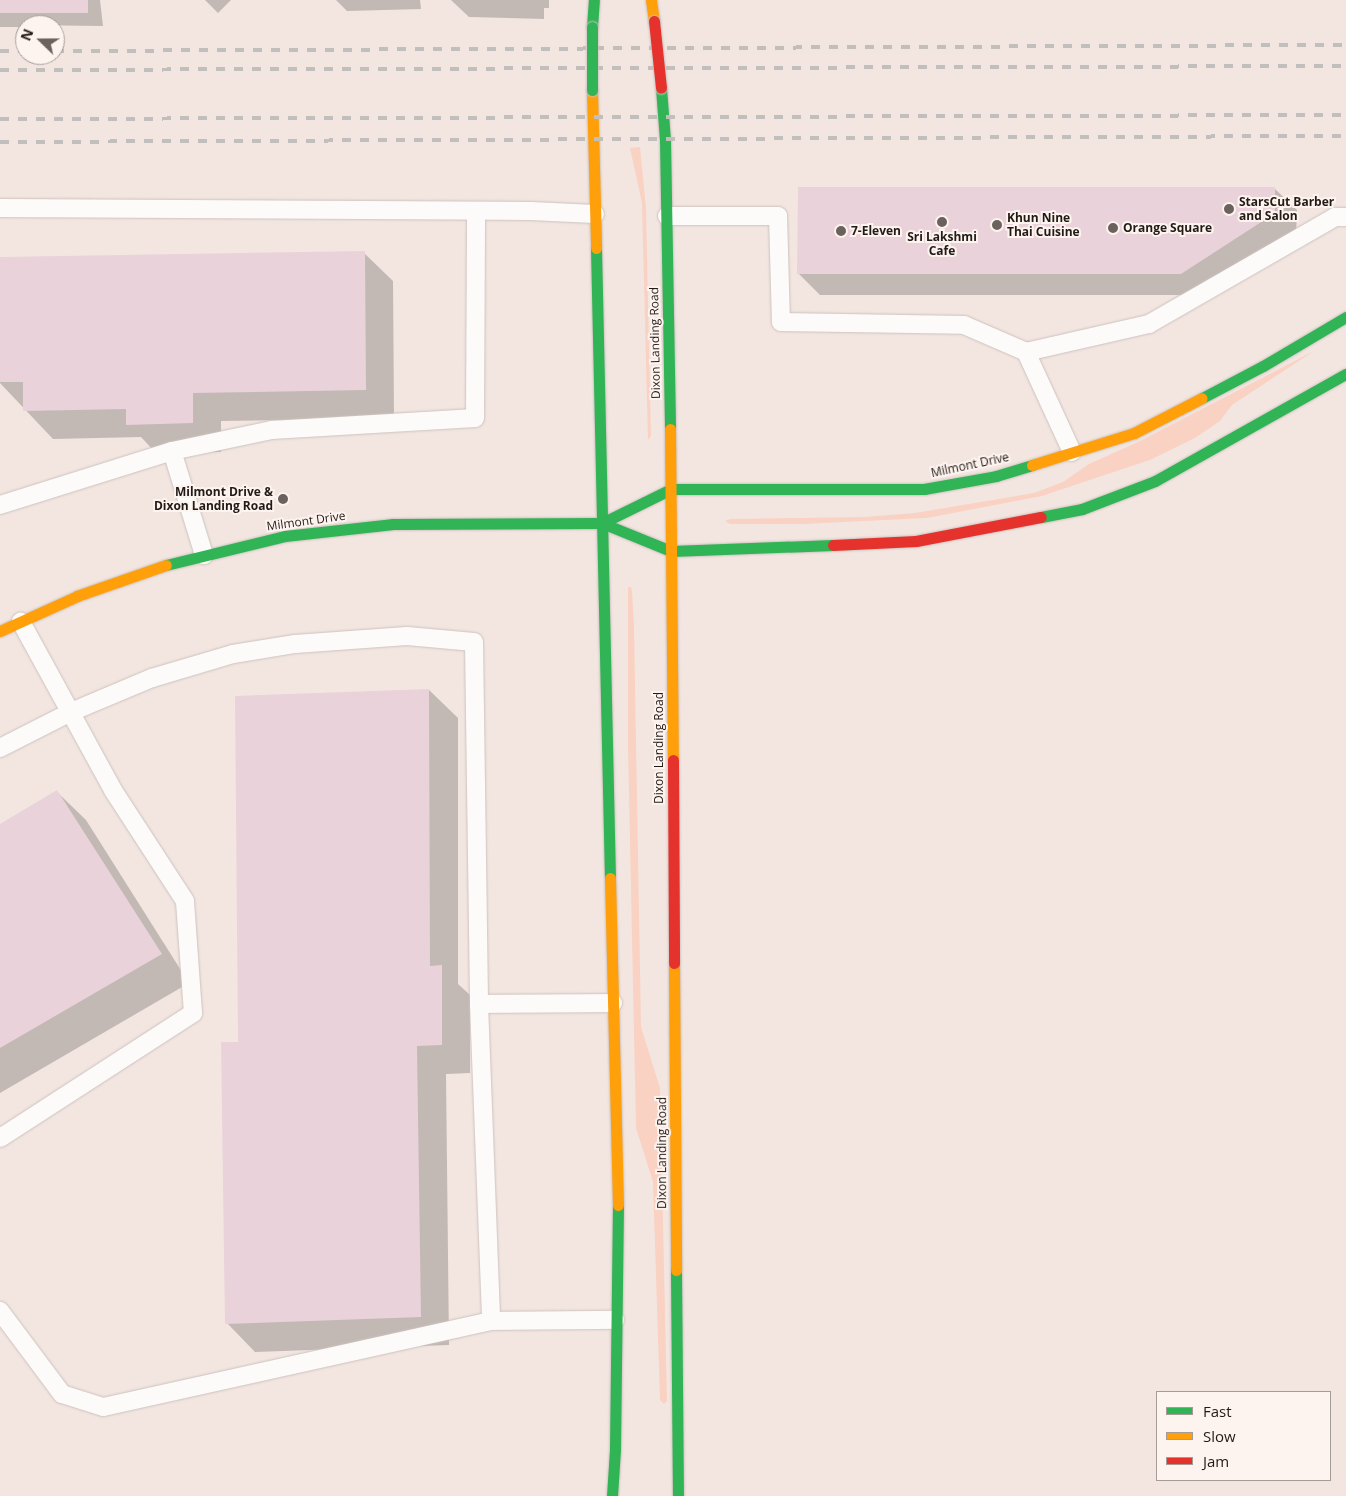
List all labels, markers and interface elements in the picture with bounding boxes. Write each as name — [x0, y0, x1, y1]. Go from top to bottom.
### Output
north arrow — [15, 15, 65, 65]
text: N — [16, 26, 37, 43]
place label: StarsCut Barber and Salon — [1239, 195, 1334, 223]
marker: StarsCut Barber and Salon — [1223, 203, 1235, 215]
place label: Khun Nine Thai Cuisine — [1007, 211, 1080, 239]
marker: Sri Lakshmi Cafe — [936, 216, 948, 228]
marker: Khun Nine Thai Cuisine — [991, 219, 1003, 231]
place label: Orange Square — [1123, 221, 1212, 235]
marker: Orange Square — [1107, 222, 1119, 234]
place label: 7-Eleven — [851, 224, 901, 238]
marker: 7-Eleven — [835, 225, 847, 237]
place label: Sri Lakshmi Cafe — [907, 230, 977, 258]
street label: Dixon Landing Road — [647, 287, 663, 399]
street label: Milmont Drive — [930, 450, 1010, 480]
place label: Milmont Drive & Dixon Landing Road — [154, 485, 273, 513]
marker: Milmont Drive & Dixon Landing Road — [277, 493, 289, 505]
street label: Milmont Drive — [266, 508, 346, 534]
street label: Dixon Landing Road — [652, 692, 666, 804]
street label: Dixon Landing Road — [655, 1097, 669, 1209]
legend — [1156, 1391, 1331, 1481]
text: Fast — [1203, 1401, 1232, 1421]
text: Slow — [1203, 1426, 1236, 1446]
text: Jam — [1203, 1451, 1229, 1471]

